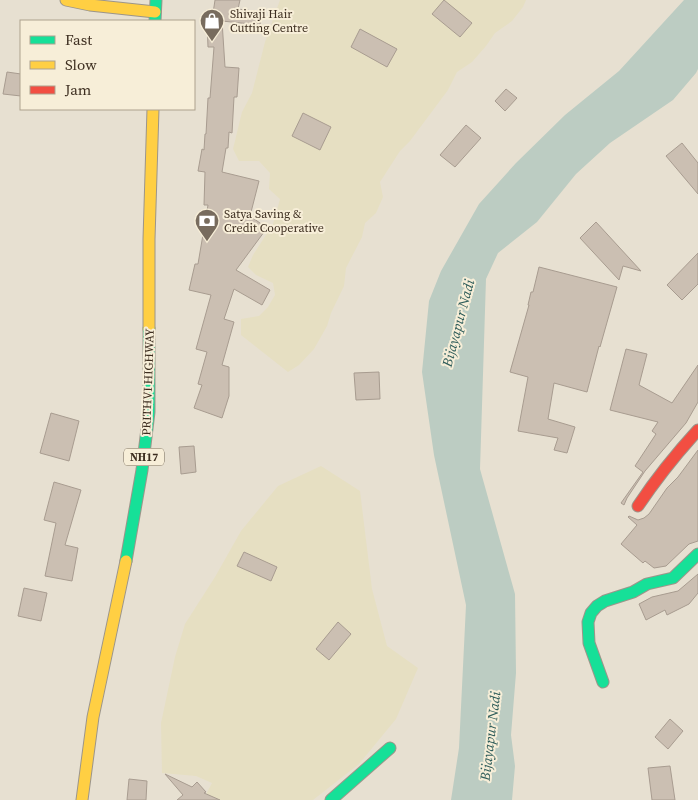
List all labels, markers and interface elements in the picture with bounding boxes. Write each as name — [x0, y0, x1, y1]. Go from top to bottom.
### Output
place label: Shivaji Hair Cutting Centre — [230, 6, 308, 36]
shop icon: Shivaji Hair Cutting Centre — [199, 8, 225, 42]
legend — [20, 20, 195, 110]
text: Fast — [65, 29, 92, 50]
text: Slow — [65, 54, 97, 75]
text: Jam — [64, 79, 92, 100]
place label: Satya Saving & Credit Cooperative — [224, 206, 324, 236]
bank icon: Satya Saving & Credit Cooperative — [194, 208, 220, 242]
water label: Bijayapur Nadi — [436, 276, 480, 370]
street label: PRITHVI HIGHWAY — [138, 328, 158, 436]
road number: NH17 — [124, 448, 164, 466]
water label: Bijayapur Nadi — [474, 689, 506, 783]

